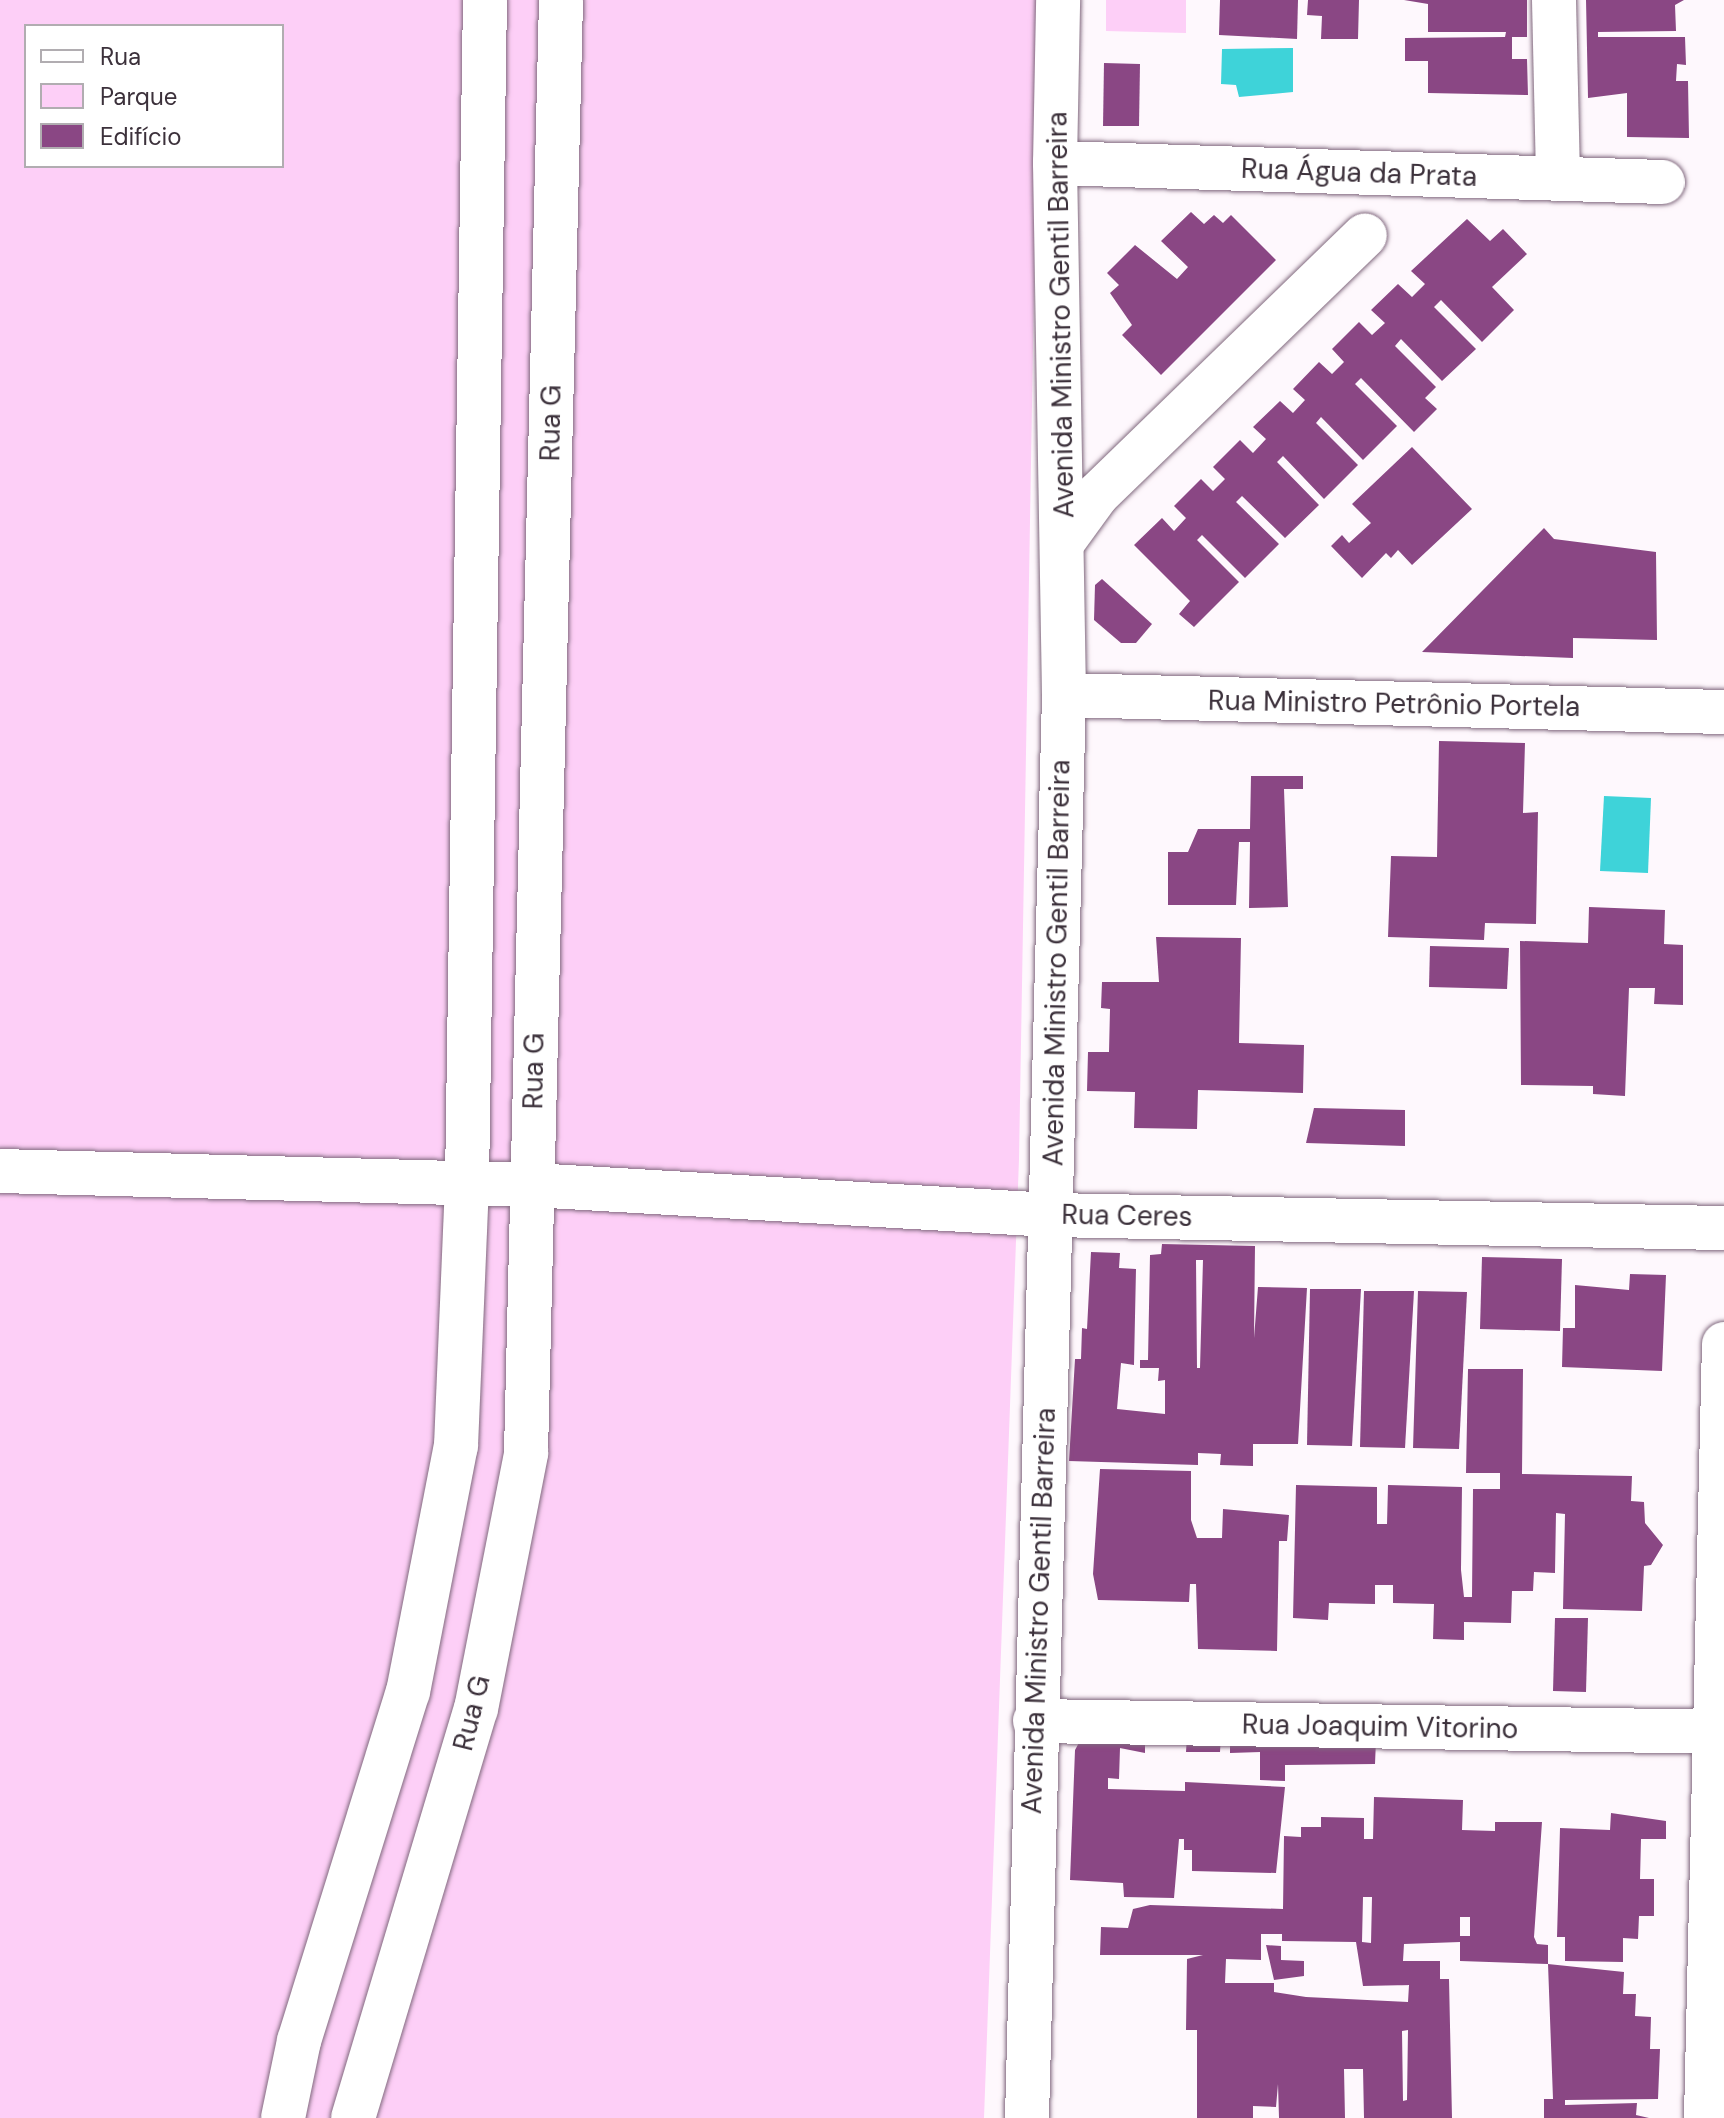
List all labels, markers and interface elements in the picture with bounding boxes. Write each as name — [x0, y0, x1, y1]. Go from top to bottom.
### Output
legend — [24, 24, 284, 168]
text: Rua — [100, 41, 141, 72]
text: Parque — [100, 81, 177, 112]
street label: Avenida Ministro Gentil Barreira — [1041, 111, 1081, 519]
text: Edifício — [100, 121, 182, 152]
street label: Rua Água da Prata — [1240, 152, 1478, 194]
street label: Rua G — [534, 384, 568, 462]
street label: Rua Ministro Petrônio Portela — [1208, 684, 1580, 724]
street label: Avenida Ministro Gentil Barreira — [1037, 759, 1077, 1167]
street label: Rua G — [517, 1032, 551, 1110]
street label: Rua Ceres — [1061, 1198, 1193, 1234]
street label: Avenida Ministro Gentil Barreira — [1015, 1407, 1063, 1815]
street label: Rua G — [446, 1672, 498, 1754]
street label: Rua Joaquim Vitorino — [1242, 1708, 1518, 1746]

